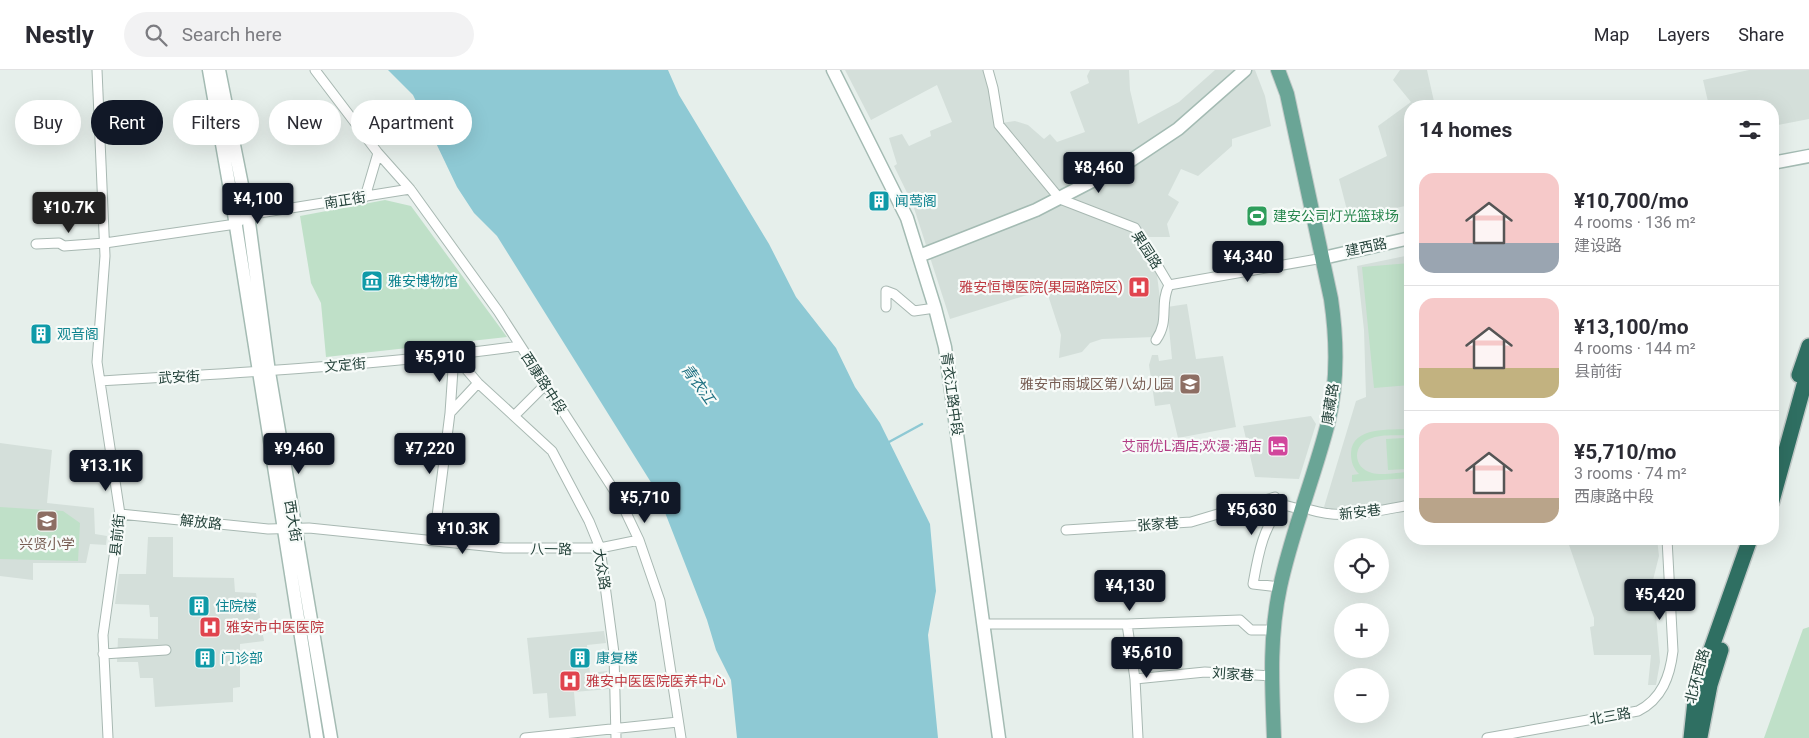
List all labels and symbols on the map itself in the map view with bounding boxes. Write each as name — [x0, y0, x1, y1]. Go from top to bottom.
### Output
pin: ¥8,460 — [1058, 152, 1140, 194]
pin: ¥4,100 — [217, 182, 299, 225]
street label: 南正街 — [323, 189, 367, 211]
building icon: 闻莺阁 — [867, 189, 891, 213]
pin: ¥10.7K — [28, 191, 110, 234]
place label: 闻莺阁 — [895, 193, 937, 209]
sports icon: 建安公司灯光篮球场 — [1245, 204, 1269, 228]
place label: 建安公司灯光篮球场 — [1273, 208, 1399, 224]
street label: 果园路 — [1129, 228, 1165, 272]
street label: 建西路 — [1344, 235, 1388, 259]
pin: ¥4,340 — [1207, 240, 1289, 283]
museum icon: 雅安博物馆 — [360, 269, 384, 293]
place label: 雅安博物馆 — [388, 273, 458, 289]
hospital icon: 雅安恒博医院(果园路院区) — [1127, 275, 1151, 299]
place label: 雅安恒博医院(果园路院区) — [959, 279, 1123, 296]
building icon: 观音阁 — [29, 322, 53, 346]
place label: 观音阁 — [57, 326, 99, 342]
pin: ¥5,910 — [399, 340, 481, 383]
street label: 西康路中段 — [518, 349, 570, 417]
street label: 青衣江路中段 — [938, 351, 966, 437]
street label: 文定街 — [323, 355, 367, 375]
water label: 青衣江 — [677, 361, 720, 409]
street label: 武安街 — [158, 368, 200, 386]
school or university icon: 雅安市雨城区第八幼儿园 — [1178, 372, 1202, 396]
place label: 雅安市雨城区第八幼儿园 — [1020, 376, 1174, 392]
street label: 康藏路 — [1319, 382, 1341, 426]
pin: ¥9,460 — [258, 432, 340, 475]
pin: ¥7,220 — [389, 432, 471, 475]
hotel icon: 艾丽优L酒店;欢漫·酒店 — [1266, 434, 1290, 458]
place label: 艾丽优L酒店;欢漫·酒店 — [1122, 438, 1262, 454]
pin: ¥13.1K — [65, 450, 147, 492]
pin: ¥5,710 — [604, 482, 686, 524]
pin: ¥5,630 — [1211, 494, 1293, 536]
street label: 西大街 — [282, 499, 304, 543]
street label: 新安巷 — [1338, 502, 1382, 522]
school or university icon: 兴贤小学 — [35, 509, 59, 533]
street label: 解放路 — [179, 512, 223, 532]
pin: ¥10.3K — [422, 512, 504, 555]
street label: 县前街 — [107, 513, 127, 557]
street label: 张家巷 — [1136, 515, 1180, 533]
place label: 兴贤小学 — [19, 536, 75, 552]
street label: 八一路 — [530, 541, 572, 557]
street label: 大众路 — [590, 547, 614, 591]
pin: ¥4,130 — [1089, 570, 1171, 612]
pin: ¥5,420 — [1619, 578, 1701, 621]
building icon: 住院楼 — [187, 594, 211, 618]
place label: 住院楼 — [215, 598, 257, 614]
hospital icon: 雅安市中医医院 — [198, 615, 222, 639]
place label: 雅安市中医医院 — [226, 619, 324, 635]
pin: ¥5,610 — [1106, 636, 1188, 679]
building icon: 门诊部 — [193, 646, 217, 670]
building icon: 康复楼 — [568, 646, 592, 670]
street label: 北环西路 — [1682, 647, 1712, 705]
place label: 门诊部 — [221, 650, 263, 666]
place label: 康复楼 — [596, 650, 638, 666]
street label: 刘家巷 — [1211, 665, 1255, 683]
hospital icon: 雅安中医医院医养中心 — [558, 669, 582, 693]
place label: 雅安中医医院医养中心 — [586, 673, 726, 689]
street label: 北三路 — [1588, 704, 1632, 728]

